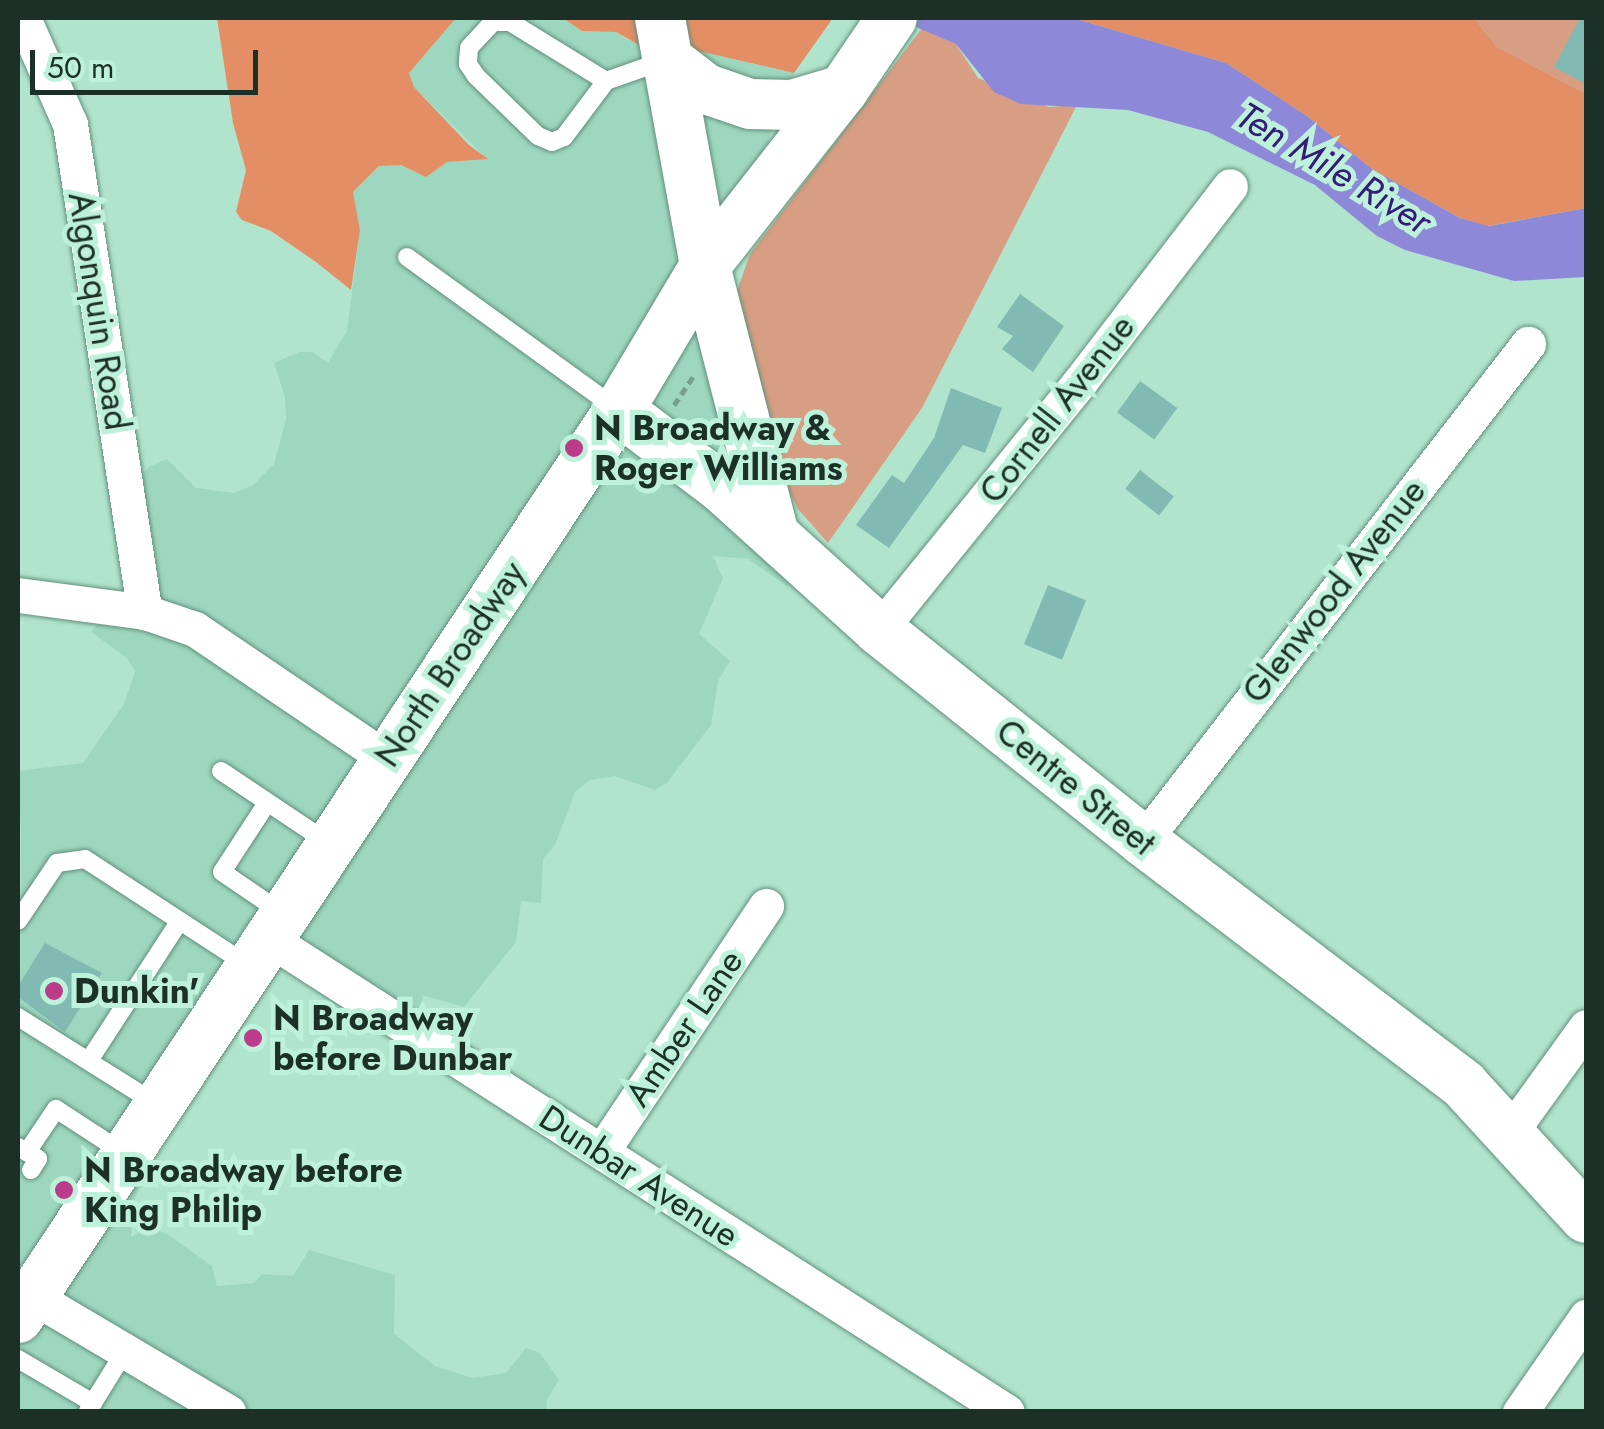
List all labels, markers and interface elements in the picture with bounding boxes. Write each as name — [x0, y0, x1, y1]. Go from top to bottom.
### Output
scale bar — [35, 30, 262, 92]
text: 50 m — [47, 46, 114, 89]
water label: Ten Mile River — [1228, 92, 1440, 244]
street label: Algonquin Road — [59, 189, 139, 433]
street label: Cornell Avenue — [971, 307, 1143, 511]
place label: N Broadway & Roger Williams — [594, 407, 843, 489]
marker: N Broadway & Roger Williams — [563, 437, 585, 459]
street label: Glenwood Avenue — [1234, 471, 1434, 711]
street label: North Broadway — [366, 553, 534, 775]
street label: Centre Street — [988, 710, 1164, 864]
street label: Amber Lane — [616, 942, 752, 1114]
place label: Dunkin' — [74, 970, 200, 1012]
marker: Dunkin' — [43, 980, 65, 1002]
place label: N Broadway before Dunbar — [273, 997, 513, 1079]
marker: N Broadway before Dunbar — [242, 1027, 264, 1049]
street label: Dunbar Avenue — [532, 1096, 746, 1256]
place label: N Broadway before King Philip — [84, 1149, 403, 1231]
marker: N Broadway before King Philip — [53, 1179, 75, 1201]

